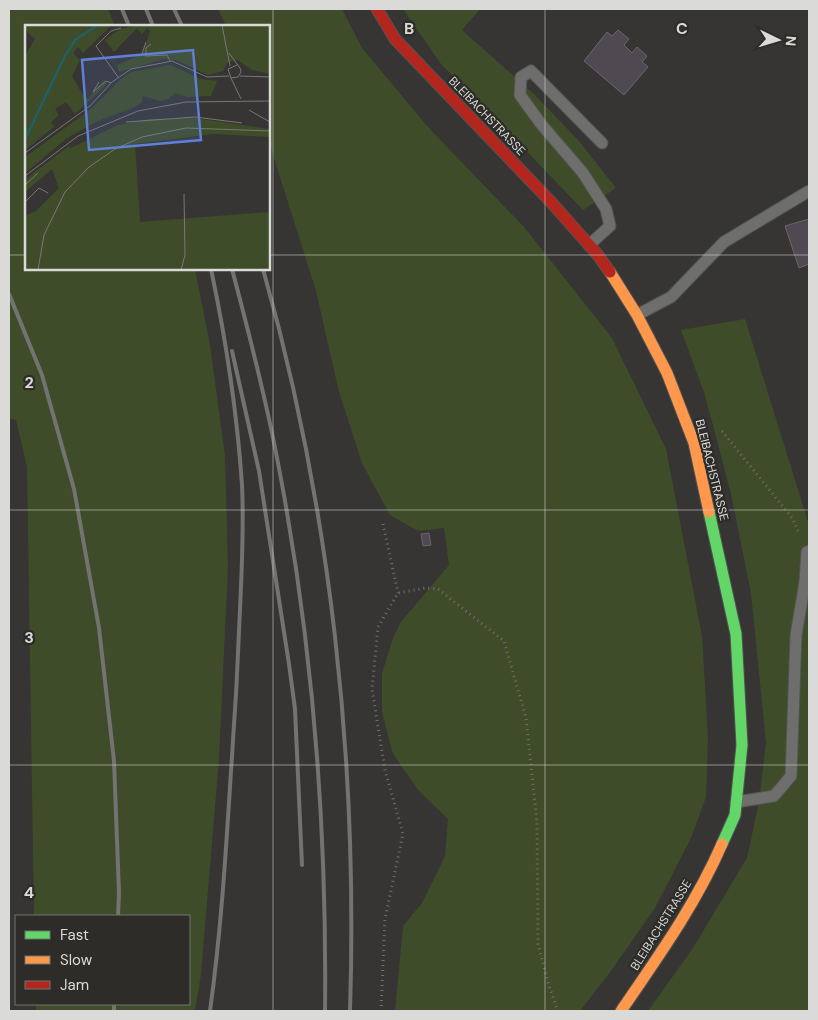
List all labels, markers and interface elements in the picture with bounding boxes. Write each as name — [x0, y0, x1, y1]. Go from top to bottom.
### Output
north arrow — [753, 15, 803, 65]
text: B — [404, 18, 414, 39]
text: C — [676, 18, 688, 39]
inset map — [25, 25, 270, 270]
text: N — [782, 35, 800, 47]
street label: BLEIBACHSTRASSE — [445, 73, 529, 159]
text: 2 — [24, 372, 34, 393]
street label: BLEIBACHSTRASSE — [692, 418, 732, 522]
text: 3 — [24, 627, 34, 648]
street label: BLEIBACHSTRASSE — [627, 877, 695, 973]
text: 4 — [24, 882, 34, 903]
legend — [15, 915, 190, 1005]
text: Fast — [60, 925, 89, 945]
text: Slow — [60, 950, 93, 970]
text: Jam — [60, 975, 89, 995]

